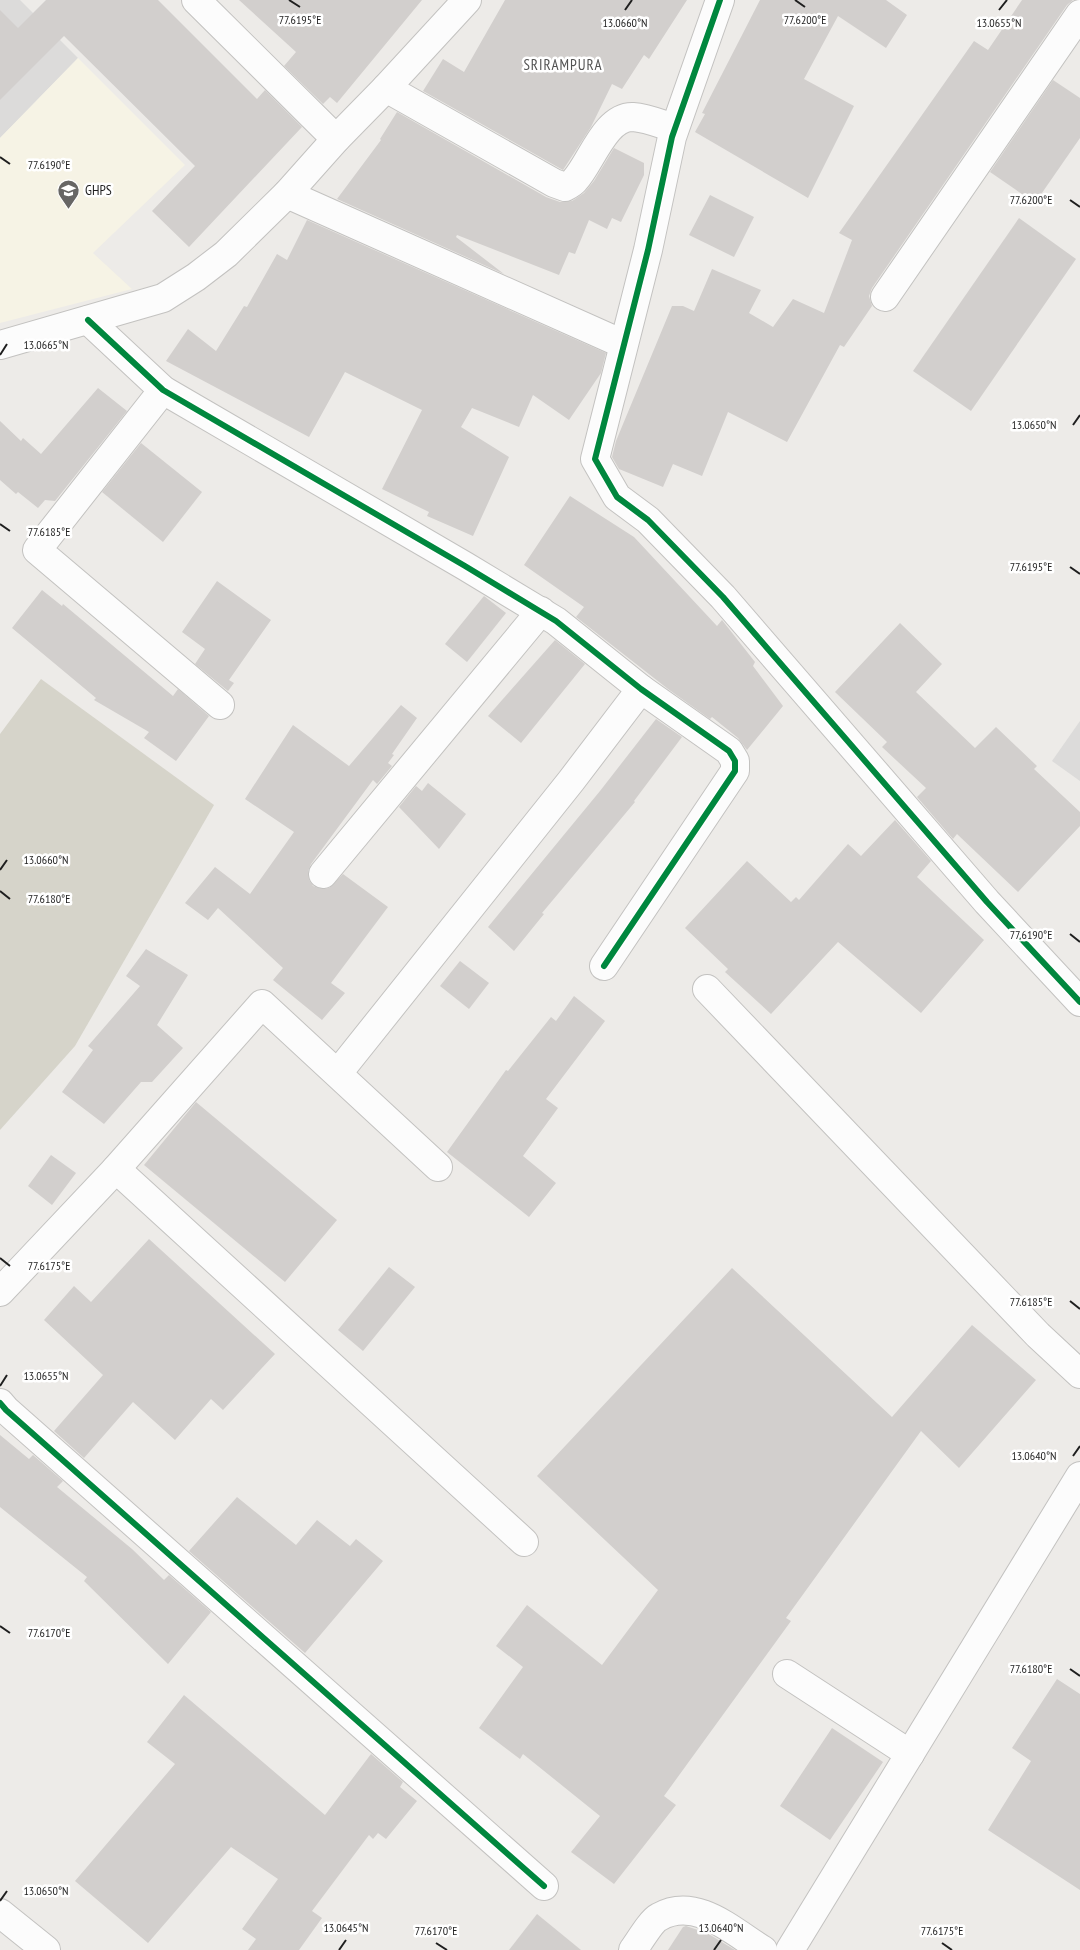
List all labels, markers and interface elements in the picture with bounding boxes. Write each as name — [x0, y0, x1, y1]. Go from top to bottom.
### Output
text: 77.6195°E — [279, 12, 321, 27]
text: 77.6200°E — [784, 12, 826, 27]
text: 13.0660°N — [602, 15, 648, 30]
text: 13.0655°N — [976, 15, 1022, 30]
district label: SRIRAMPURA — [523, 55, 603, 74]
text: 77.6190°E — [28, 157, 70, 172]
school or university icon: GHPS — [57, 178, 81, 209]
place label: GHPS — [85, 181, 112, 199]
text: 77.6200°E — [1010, 192, 1052, 207]
text: 13.0665°N — [23, 337, 69, 352]
text: 13.0650°N — [1011, 417, 1057, 432]
text: 77.6185°E — [28, 524, 70, 539]
text: 77.6195°E — [1010, 559, 1052, 574]
text: 13.0660°N — [23, 852, 69, 867]
text: 77.6180°E — [28, 891, 70, 906]
text: 77.6190°E — [1010, 927, 1052, 942]
text: 77.6175°E — [28, 1258, 70, 1273]
text: 77.6185°E — [1010, 1294, 1052, 1309]
text: 13.0655°N — [23, 1368, 69, 1383]
text: 13.0640°N — [1011, 1448, 1057, 1463]
text: 77.6170°E — [28, 1625, 70, 1640]
text: 77.6180°E — [1010, 1661, 1052, 1676]
text: 13.0650°N — [23, 1883, 69, 1898]
text: 13.0645°N — [323, 1920, 369, 1935]
text: 13.0640°N — [698, 1920, 744, 1935]
text: 77.6170°E — [415, 1923, 457, 1938]
text: 77.6175°E — [921, 1923, 963, 1938]

